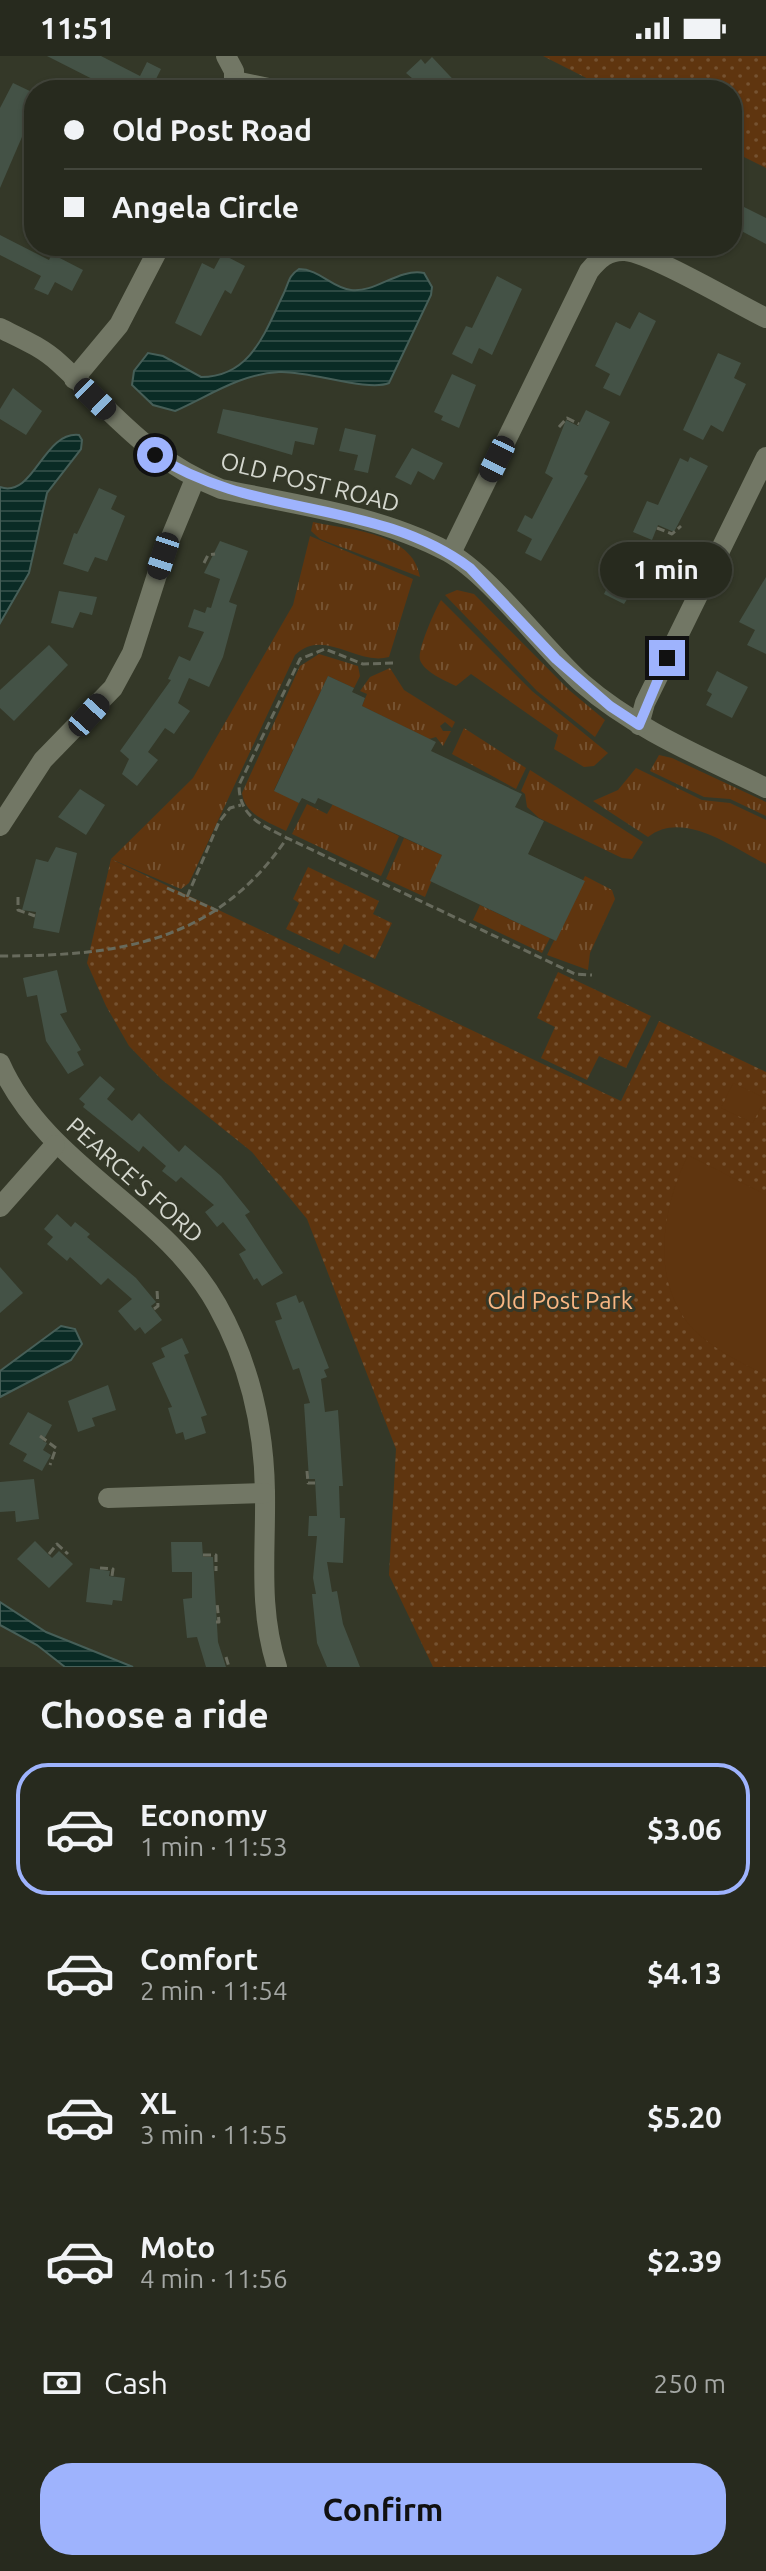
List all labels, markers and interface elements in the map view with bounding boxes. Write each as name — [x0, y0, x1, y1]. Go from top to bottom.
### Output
text: 11:51 — [40, 11, 115, 45]
text: Old Post Road — [112, 113, 312, 147]
text: Angela Circle — [112, 190, 299, 224]
car — [69, 374, 121, 424]
car — [476, 432, 518, 486]
route start — [137, 437, 173, 473]
street label: OLD POST ROAD — [218, 447, 402, 517]
car — [144, 529, 182, 583]
callout: 1 min — [601, 542, 733, 598]
text: 1 min — [633, 555, 699, 584]
route end — [649, 640, 685, 676]
car — [64, 689, 114, 741]
street label: PEARCE'S FORD — [61, 1112, 209, 1248]
park label: Old Post Park — [487, 1287, 633, 1314]
text: Choose a ride — [40, 1694, 269, 1735]
icon: car — [44, 1793, 116, 1865]
text: Economy — [140, 1798, 267, 1832]
text: $3.06 — [647, 1812, 722, 1846]
text: 1 min · 11:53 — [140, 1832, 288, 1861]
icon: car — [44, 1937, 116, 2009]
text: Comfort — [140, 1942, 258, 1976]
text: $4.13 — [647, 1956, 722, 1990]
text: 2 min · 11:54 — [140, 1976, 288, 2005]
icon: car — [44, 2081, 116, 2153]
text: XL — [140, 2086, 176, 2120]
text: $5.20 — [647, 2100, 722, 2134]
text: 3 min · 11:55 — [140, 2120, 288, 2149]
icon: car — [44, 2225, 116, 2297]
text: Moto — [140, 2230, 215, 2264]
text: $2.39 — [647, 2244, 722, 2278]
text: 4 min · 11:56 — [140, 2264, 288, 2293]
icon: cash — [40, 2361, 84, 2405]
text: Cash — [104, 2366, 168, 2400]
text: 250 m — [654, 2369, 726, 2398]
button: Confirm — [40, 2463, 726, 2555]

